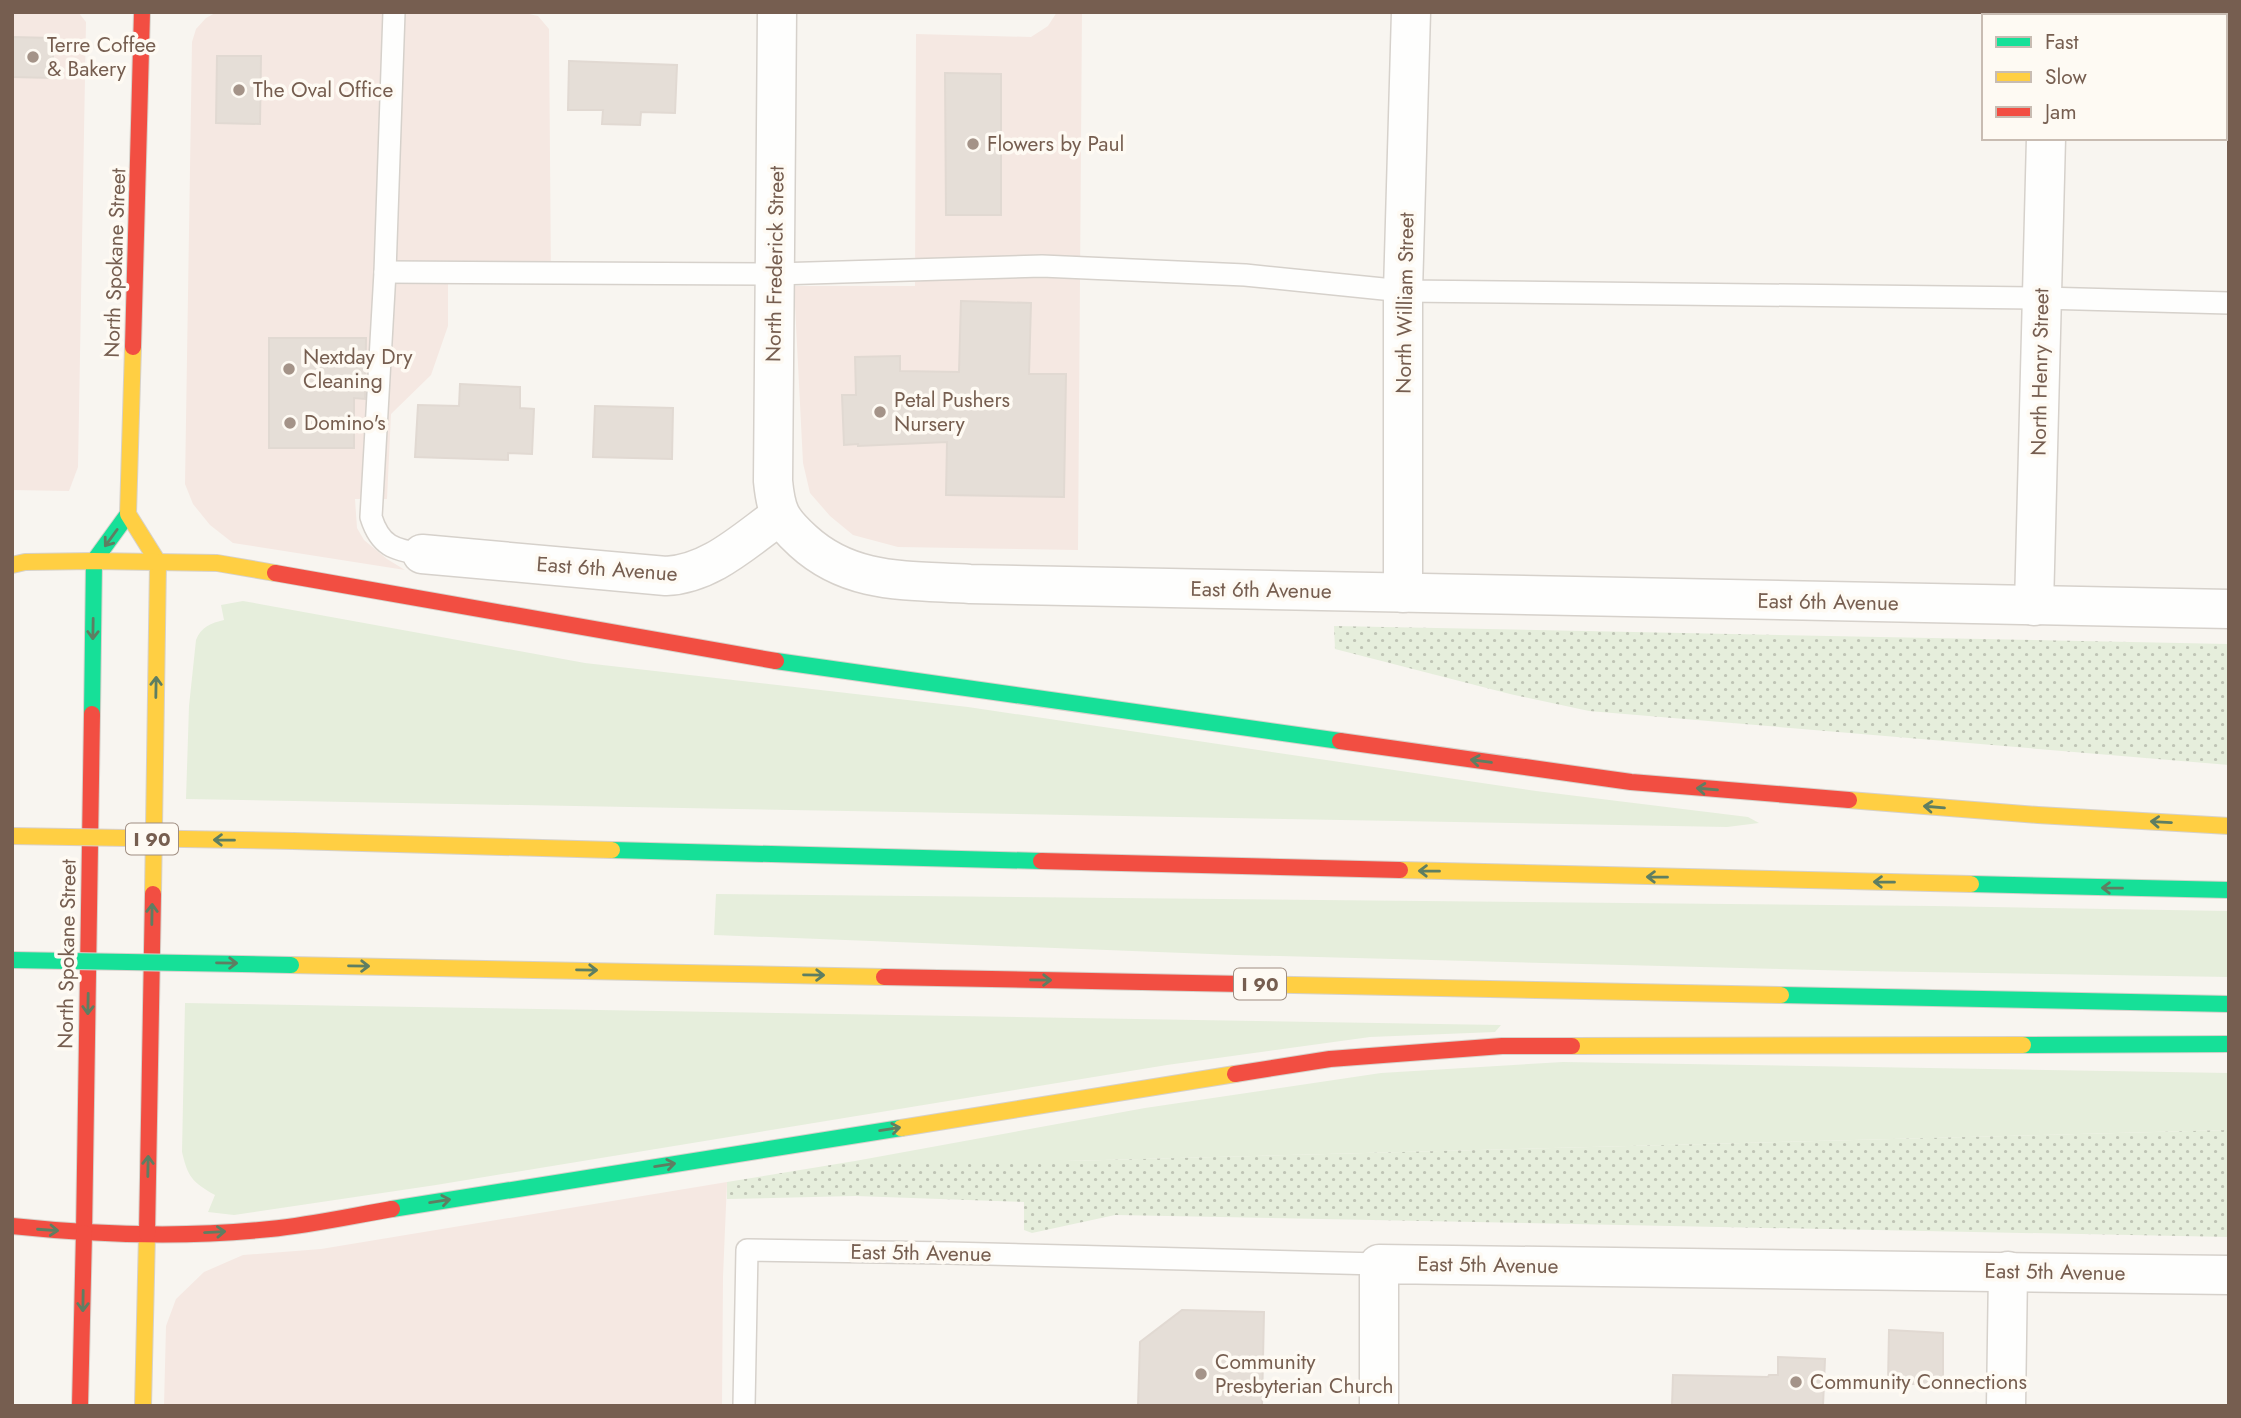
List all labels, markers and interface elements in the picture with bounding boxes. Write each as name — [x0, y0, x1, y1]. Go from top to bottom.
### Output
legend — [1982, 14, 2227, 140]
text: Fast — [2045, 27, 2078, 57]
place label: Terre Coffee & Bakery — [47, 30, 156, 84]
marker: Terre Coffee & Bakery — [25, 49, 41, 65]
text: Slow — [2045, 62, 2087, 92]
place label: The Oval Office — [253, 75, 393, 105]
marker: The Oval Office — [231, 82, 247, 98]
text: Jam — [2042, 97, 2077, 127]
place label: Flowers by Paul — [987, 129, 1124, 159]
marker: Flowers by Paul — [965, 136, 981, 152]
street label: North Frederick Street — [758, 166, 792, 362]
street label: North Spokane Street — [97, 168, 133, 358]
street label: North William Street — [1388, 212, 1422, 394]
street label: North Henry Street — [2024, 288, 2056, 456]
place label: Nextday Dry Cleaning — [303, 342, 413, 396]
marker: Nextday Dry Cleaning — [281, 361, 297, 377]
place label: Petal Pushers Nursery — [894, 385, 1010, 439]
marker: Petal Pushers Nursery — [872, 404, 888, 420]
place label: Domino's — [304, 408, 386, 438]
marker: Domino's — [282, 415, 298, 431]
one-way arrow — [104, 528, 118, 547]
street label: East 6th Avenue — [535, 549, 679, 589]
street label: East 6th Avenue — [1190, 574, 1332, 606]
street label: East 6th Avenue — [1757, 586, 1899, 618]
one-way arrow — [87, 618, 100, 641]
one-way arrow — [149, 675, 162, 698]
one-way arrow — [1470, 754, 1493, 767]
one-way arrow — [1696, 782, 1719, 795]
one-way arrow — [1923, 800, 1945, 813]
one-way arrow — [2150, 815, 2172, 828]
road number: I 90 — [126, 824, 178, 854]
one-way arrow — [213, 833, 236, 847]
street label: North Spokane Street — [50, 859, 84, 1049]
one-way arrow — [1418, 865, 1441, 878]
one-way arrow — [1645, 870, 1668, 884]
one-way arrow — [1873, 876, 1896, 889]
one-way arrow — [2100, 881, 2123, 894]
one-way arrow — [145, 903, 159, 926]
one-way arrow — [216, 957, 239, 970]
one-way arrow — [347, 959, 370, 973]
one-way arrow — [575, 964, 598, 977]
one-way arrow — [802, 968, 825, 982]
road number: I 90 — [1234, 968, 1286, 1000]
one-way arrow — [1030, 973, 1053, 986]
one-way arrow — [81, 992, 95, 1015]
one-way arrow — [878, 1122, 901, 1135]
one-way arrow — [141, 1155, 155, 1178]
one-way arrow — [653, 1158, 676, 1171]
one-way arrow — [429, 1194, 451, 1207]
one-way arrow — [36, 1224, 59, 1237]
one-way arrow — [203, 1226, 226, 1239]
street label: East 5th Avenue — [850, 1237, 992, 1269]
street label: East 5th Avenue — [1417, 1249, 1559, 1281]
street label: East 5th Avenue — [1984, 1256, 2126, 1288]
one-way arrow — [76, 1289, 89, 1312]
place label: Community Presbyterian Church — [1215, 1347, 1393, 1401]
marker: Community Presbyterian Church — [1193, 1366, 1209, 1382]
place label: Community Connections — [1810, 1367, 2027, 1397]
marker: Community Connections — [1788, 1374, 1804, 1390]

